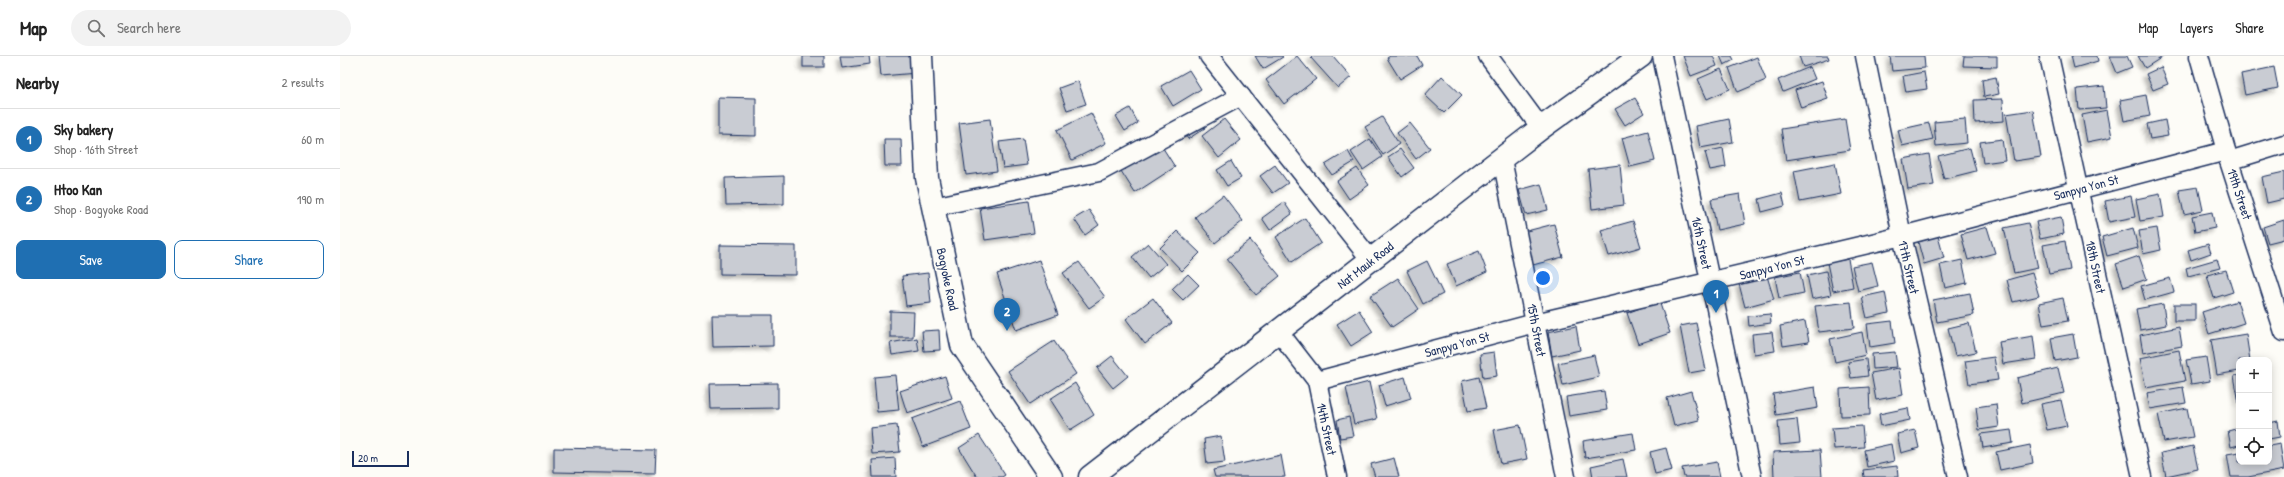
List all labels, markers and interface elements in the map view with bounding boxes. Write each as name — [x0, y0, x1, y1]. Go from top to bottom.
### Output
search box — [71, 10, 351, 46]
text: Map — [20, 15, 47, 41]
icon: search — [85, 17, 107, 39]
text: Search here — [117, 17, 181, 38]
text: Map — [2138, 18, 2158, 37]
text: Layers — [2180, 18, 2213, 37]
text: Share — [2235, 18, 2264, 37]
text: Nearby — [16, 71, 59, 94]
text: 2 results — [282, 73, 324, 91]
text: Sky bakery — [54, 119, 113, 140]
text: 1 — [27, 130, 31, 148]
text: 60 m — [301, 130, 324, 148]
text: Shop · 16th Street — [54, 140, 138, 158]
street label: 19th Street — [2223, 166, 2257, 222]
street label: Sanpya Yon St — [2052, 170, 2121, 204]
text: Htoo Kan — [54, 179, 102, 200]
text: 2 — [26, 190, 32, 208]
text: 190 m — [297, 190, 324, 208]
text: Shop · Bogyoke Road — [54, 200, 148, 218]
street label: 16th Street — [1688, 215, 1716, 271]
street label: Nat Mauk Road — [1333, 237, 1397, 293]
street label: 17th Street — [1894, 238, 1924, 296]
street label: 18th Street — [2082, 239, 2110, 296]
button: Save — [16, 240, 166, 279]
button: Share — [174, 240, 324, 279]
street label: Bogyoke Road — [933, 246, 963, 312]
street label: Sanpya Yon St — [1738, 250, 1807, 284]
your location — [1533, 268, 1553, 288]
pin: 1 — [1703, 280, 1729, 313]
pin: 2 — [994, 298, 1020, 331]
street label: 15th Street — [1523, 302, 1551, 358]
street label: Sanpya Yon St — [1423, 327, 1492, 361]
map controls — [2236, 357, 2272, 465]
button: + — [2236, 357, 2272, 393]
button: − — [2236, 393, 2272, 429]
street label: 14th Street — [1313, 401, 1341, 457]
button: locate — [2236, 429, 2272, 465]
scale bar — [352, 449, 409, 468]
text: 20 m — [358, 451, 378, 465]

